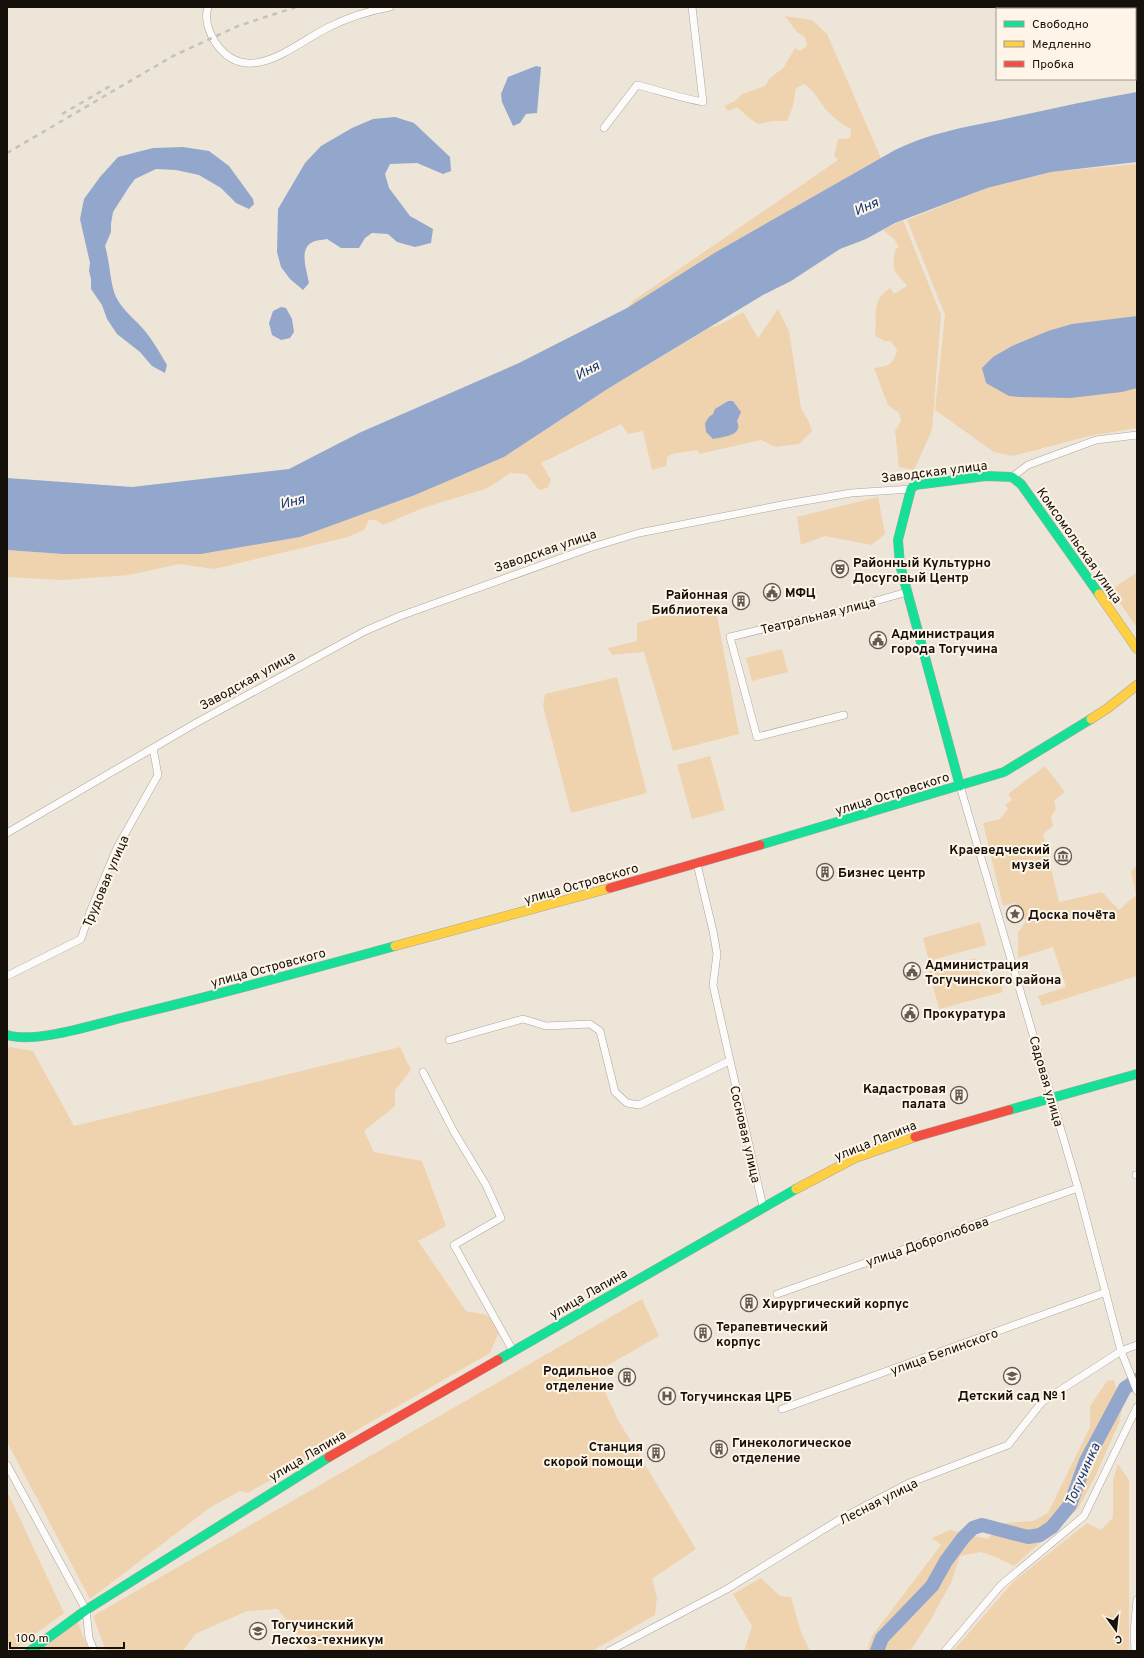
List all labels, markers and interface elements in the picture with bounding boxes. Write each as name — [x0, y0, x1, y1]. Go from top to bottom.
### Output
legend — [996, 8, 1136, 80]
text: Свободно — [1032, 17, 1089, 33]
text: Медленно — [1032, 37, 1092, 53]
text: Пробка — [1032, 57, 1074, 73]
water label: Иня — [852, 194, 882, 220]
water label: Иня — [573, 358, 603, 385]
street label: Заводская улица — [880, 459, 988, 487]
street label: Комсомольская улица — [1032, 485, 1124, 607]
water label: Иня — [278, 491, 307, 514]
street label: Заводская улица — [492, 527, 599, 577]
place label: Районный Культурно Досуговый Центр — [853, 556, 991, 587]
theatre icon: Районный Культурно Досуговый Центр — [830, 559, 850, 579]
public building icon: МФЦ — [762, 582, 782, 602]
place label: МФЦ — [785, 586, 816, 602]
place label: Районная Библиотека — [652, 588, 728, 619]
building icon: Районная Библиотека — [731, 591, 751, 611]
street label: Театральная улица — [759, 595, 878, 639]
place label: Администрация города Тогучина — [891, 627, 998, 658]
public building icon: Администрация города Тогучина — [868, 630, 888, 650]
street label: Заводская улица — [197, 649, 299, 715]
street label: улица Островского — [834, 770, 952, 820]
street label: Трудовая улица — [80, 833, 133, 930]
place label: Краеведческий музей — [949, 843, 1050, 874]
museum icon: Краеведческий музей — [1053, 846, 1073, 866]
street label: улица Островского — [522, 861, 641, 909]
building icon: Бизнес центр — [815, 862, 835, 882]
place label: Бизнес центр — [838, 866, 926, 882]
place icon: Доска почёта — [1005, 904, 1025, 924]
place label: Доска почёта — [1028, 908, 1116, 924]
street label: улица Островского — [209, 946, 328, 992]
place label: Администрация Тогучинского района — [925, 958, 1061, 989]
public building icon: Администрация Тогучинского района — [902, 961, 922, 981]
public building icon: Прокуратура — [900, 1003, 920, 1023]
place label: Прокуратура — [923, 1007, 1006, 1023]
street label: Садовая улица — [1025, 1034, 1066, 1129]
place label: Кадастровая палата — [863, 1082, 946, 1113]
street label: Сосновая улица — [725, 1084, 763, 1185]
building icon: Кадастровая палата — [949, 1085, 969, 1105]
street label: улица Лапина — [832, 1118, 919, 1166]
street label: улица Добролюбова — [864, 1214, 991, 1271]
street label: улица Лапина — [547, 1266, 631, 1323]
building icon: Хирургический корпус — [739, 1293, 759, 1313]
place label: Хирургический корпус — [762, 1297, 909, 1313]
place label: Терапевтический корпус — [716, 1320, 828, 1351]
building icon: Терапевтический корпус — [693, 1323, 713, 1343]
street label: улица Белинского — [889, 1326, 1001, 1380]
place label: Родильное отделение — [543, 1364, 614, 1395]
school or university icon: Детский сад № 1 — [1002, 1366, 1022, 1386]
building icon: Родильное отделение — [617, 1367, 637, 1387]
hospital icon: Тогучинская ЦРБ — [657, 1386, 677, 1406]
place label: Детский сад № 1 — [958, 1389, 1066, 1405]
place label: Тогучинская ЦРБ — [680, 1390, 792, 1406]
street label: улица Лапина — [267, 1427, 349, 1486]
place label: Гинекологическое отделение — [732, 1436, 852, 1467]
building icon: Гинекологическое отделение — [709, 1439, 729, 1459]
place label: Станция скорой помощи — [544, 1440, 643, 1471]
water label: Тогучинка — [1062, 1440, 1105, 1508]
building icon: Станция скорой помощи — [646, 1443, 666, 1463]
street label: Лесная улица — [837, 1476, 921, 1529]
north arrow — [1096, 1610, 1136, 1650]
place label: Тогучинский Лесхоз-техникум — [271, 1618, 384, 1649]
school or university icon: Тогучинский Лесхоз-техникум — [248, 1621, 268, 1641]
scale bar — [10, 1624, 124, 1650]
text: 100 m — [16, 1631, 49, 1647]
text: С — [1113, 1631, 1124, 1646]

